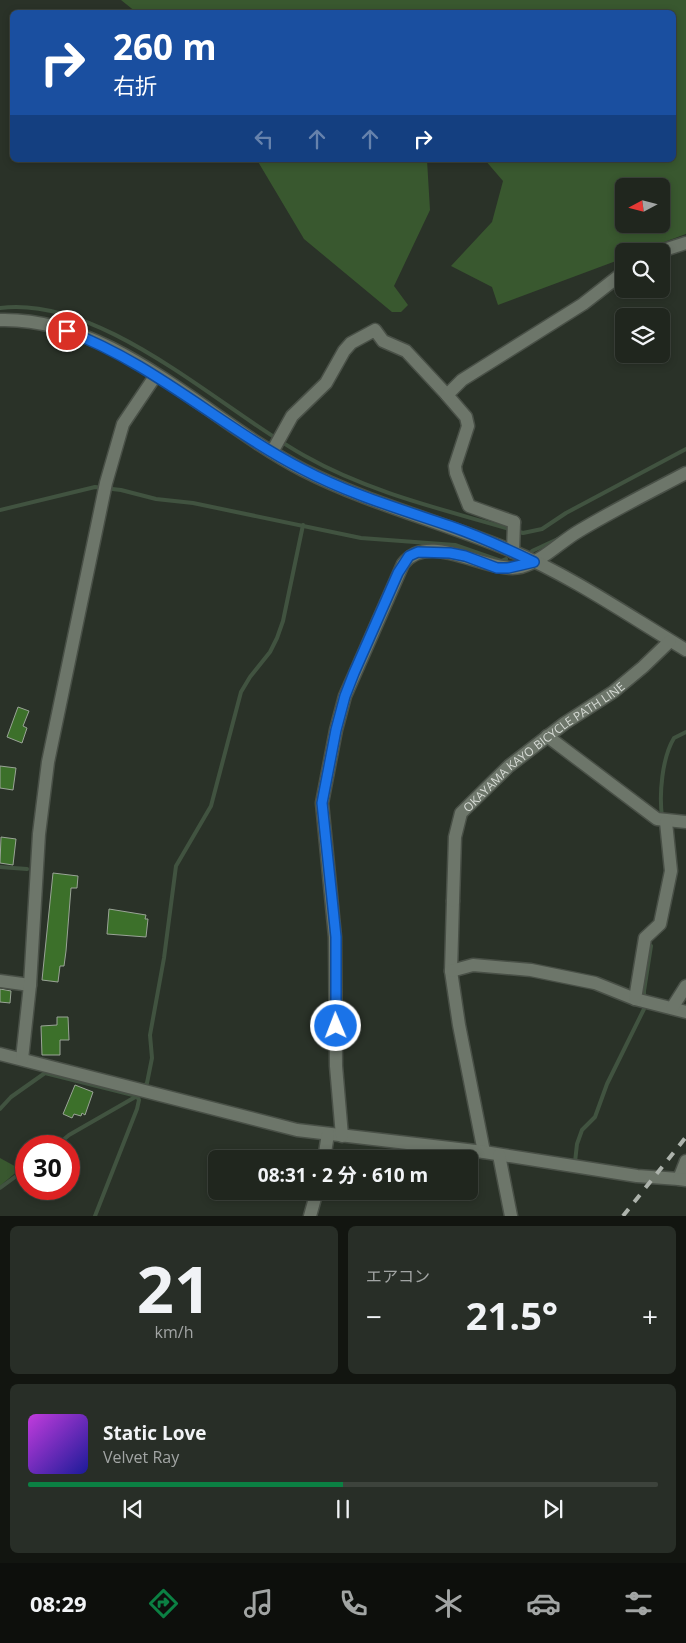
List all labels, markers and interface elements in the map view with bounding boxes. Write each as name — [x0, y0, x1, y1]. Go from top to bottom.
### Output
text: 260 m — [113, 23, 217, 70]
icon: right — [30, 30, 95, 95]
text: 右折 — [113, 70, 157, 100]
icon: left — [250, 125, 278, 153]
icon: ahead — [303, 125, 331, 153]
icon: ahead — [356, 125, 384, 153]
icon: right — [409, 125, 437, 153]
north arrow — [615, 178, 670, 232]
map controls — [615, 178, 670, 363]
button: search — [615, 243, 670, 298]
button: layers — [615, 308, 670, 363]
pin — [46, 310, 88, 352]
icon: arrive — [53, 317, 81, 345]
street label: OKAYAMA KAYO BICYCLE PATH LINE — [459, 678, 628, 815]
position arrow — [309, 999, 361, 1051]
speed limit sign: 30 — [15, 1135, 80, 1200]
text: 08:31 · 2 分 · 610 m — [258, 1162, 428, 1188]
text: 21 — [137, 1244, 211, 1332]
text: エアコン — [366, 1265, 430, 1287]
text: 21.5° — [466, 1289, 558, 1341]
text: − — [366, 1297, 382, 1335]
text: + — [642, 1297, 658, 1335]
text: km/h — [155, 1321, 193, 1343]
text: Static Love — [103, 1420, 206, 1446]
text: Velvet Ray — [103, 1446, 179, 1468]
icon: previous — [119, 1495, 147, 1523]
icon: pause — [329, 1495, 357, 1523]
icon: next — [539, 1495, 567, 1523]
icon: directions — [146, 1586, 181, 1621]
icon: music — [241, 1586, 276, 1621]
icon: phone — [336, 1586, 371, 1621]
icon: climate — [431, 1586, 466, 1621]
icon: car — [526, 1586, 561, 1621]
icon: filters — [621, 1586, 656, 1621]
text: 08:29 — [30, 1588, 87, 1618]

